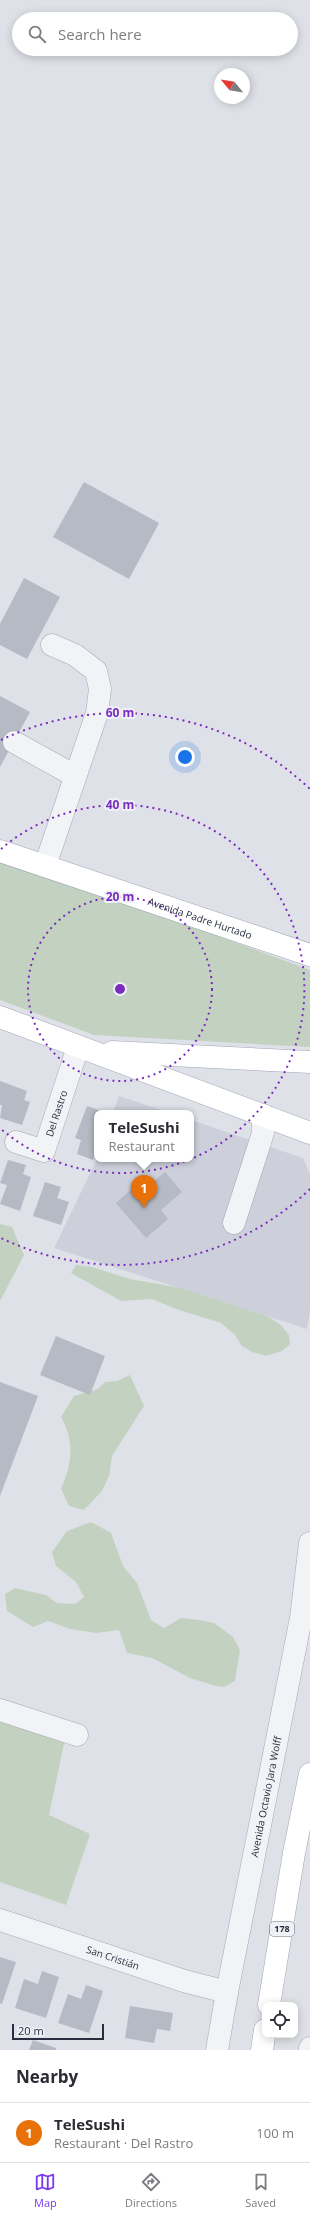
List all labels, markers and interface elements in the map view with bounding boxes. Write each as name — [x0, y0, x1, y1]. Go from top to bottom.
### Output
search box — [12, 12, 298, 56]
icon: search — [26, 23, 48, 45]
text: Search here — [58, 24, 142, 44]
north arrow — [214, 68, 250, 104]
text: 60 m — [106, 704, 134, 721]
your location — [175, 747, 195, 767]
text: 40 m — [106, 796, 134, 813]
text: 20 m — [106, 888, 134, 905]
street label: Avenida Padre Hurtado — [146, 894, 254, 942]
centre of rings — [113, 982, 127, 996]
street label: Del Rastro — [42, 1088, 70, 1138]
popup — [94, 1110, 194, 1162]
text: TeleSushi — [108, 1117, 180, 1137]
text: Restaurant — [108, 1137, 175, 1155]
pin: 1 — [131, 1175, 157, 1208]
street label: Avenida Octavio Jara Wolff — [247, 1734, 285, 1858]
road number: 178 — [270, 1922, 294, 1936]
street label: San Cristián — [85, 1942, 141, 1973]
map controls — [262, 2002, 298, 2038]
button: locate — [262, 2002, 298, 2038]
scale bar — [12, 2022, 104, 2041]
text: 20 m — [18, 2023, 44, 2038]
text: Nearby — [16, 2065, 78, 2088]
text: TeleSushi — [54, 2114, 125, 2134]
text: 1 — [25, 2124, 33, 2142]
text: 100 m — [256, 2124, 294, 2142]
text: Restaurant · Del Rastro — [54, 2134, 193, 2152]
tab: Map — [34, 2171, 57, 2210]
tab: Directions — [125, 2171, 177, 2210]
tab: Saved — [245, 2171, 276, 2210]

